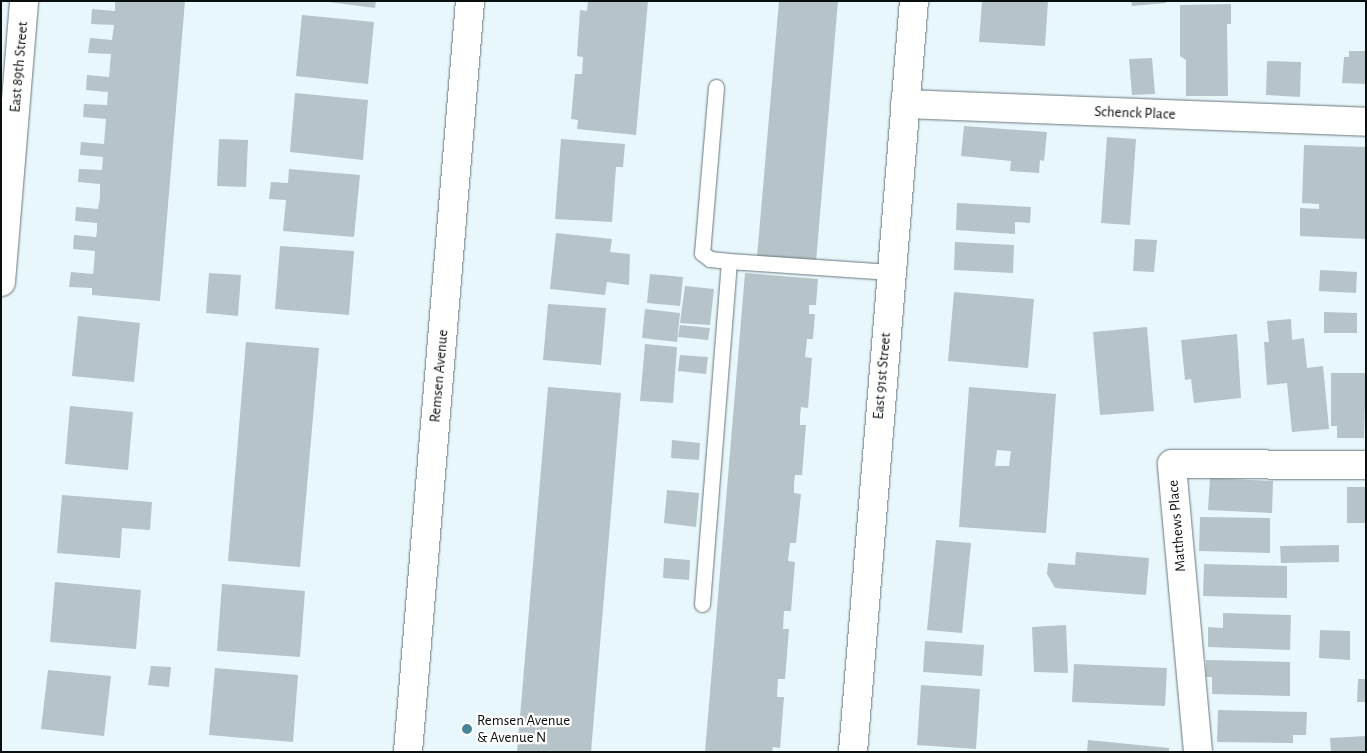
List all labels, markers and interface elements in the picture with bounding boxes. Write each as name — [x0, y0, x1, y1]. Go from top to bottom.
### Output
street label: East 89th Street — [6, 21, 32, 113]
street label: Schenck Place — [1094, 103, 1176, 123]
street label: Remsen Avenue — [426, 329, 452, 423]
street label: East 91st Street — [869, 332, 895, 420]
street label: Matthews Place — [1164, 479, 1190, 573]
place label: Remsen Avenue & Avenue N — [477, 711, 570, 746]
marker: Remsen Avenue & Avenue N — [461, 723, 473, 735]

